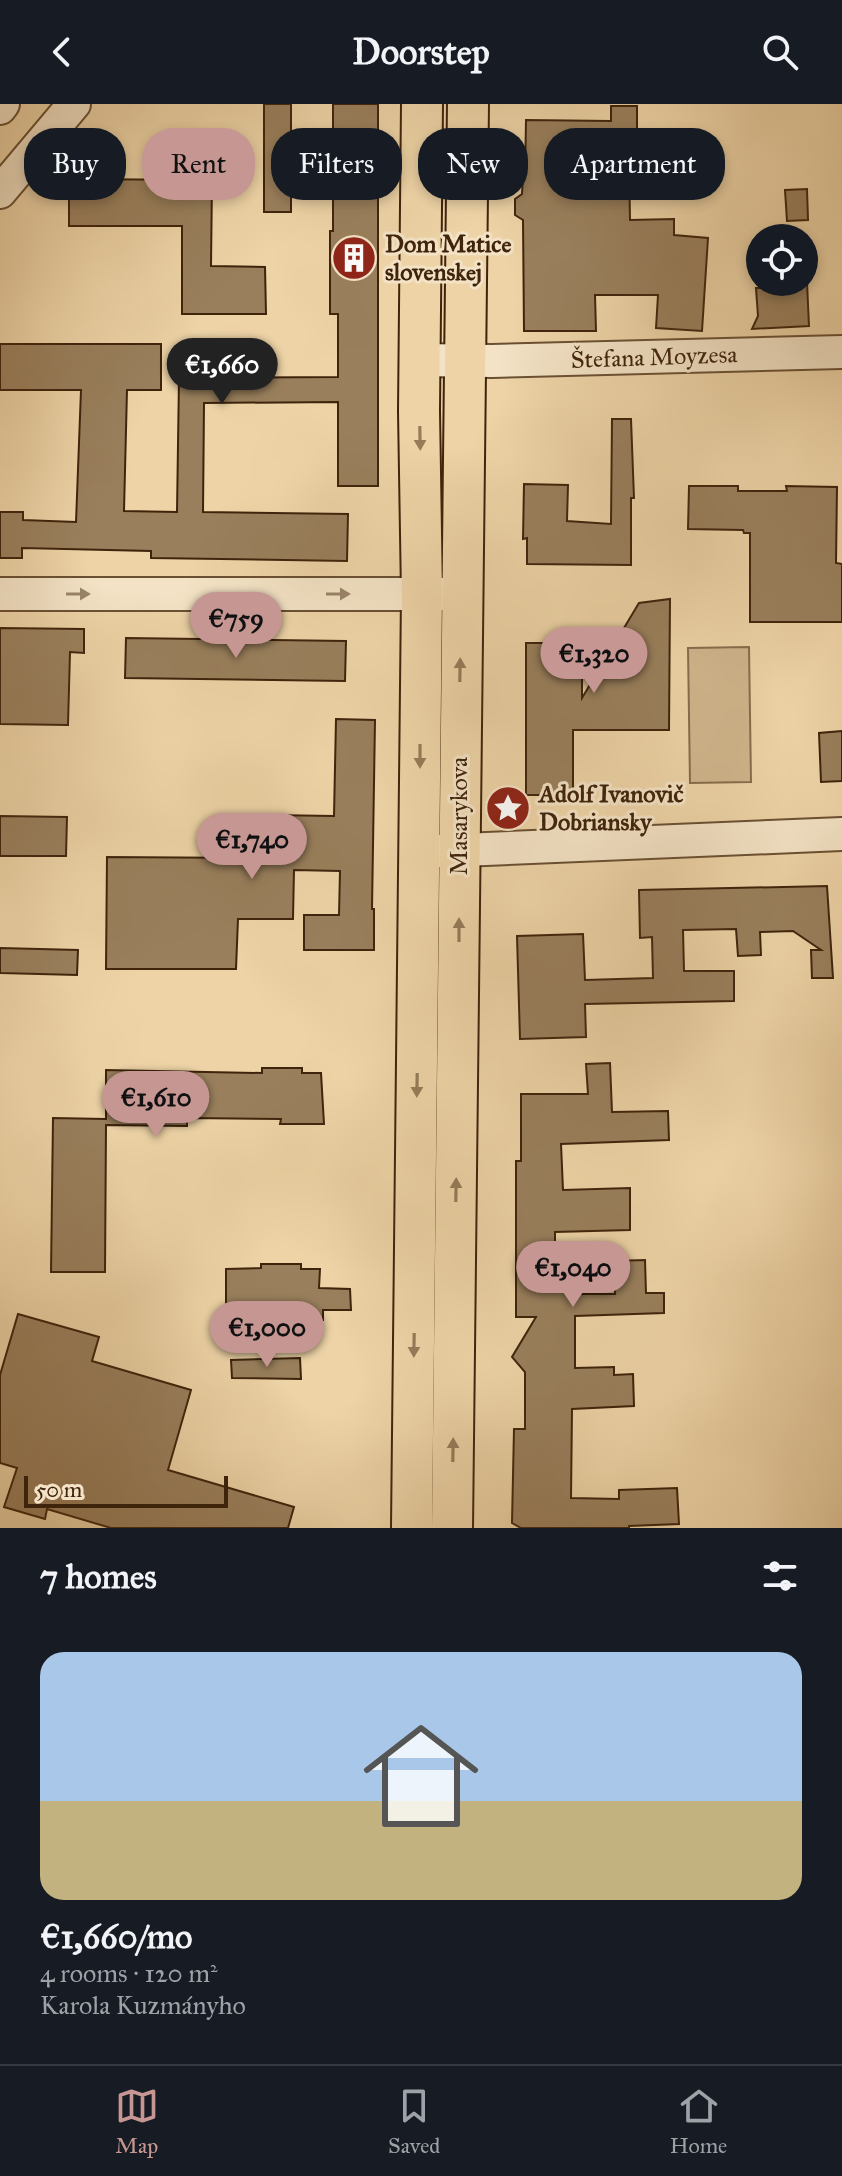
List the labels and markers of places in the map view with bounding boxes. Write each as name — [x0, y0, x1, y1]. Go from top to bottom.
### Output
place label: Dom Matice slovenskej — [385, 229, 511, 287]
building icon: Dom Matice slovenskej — [330, 234, 378, 282]
pin: €1,660 — [157, 338, 287, 406]
pin: €759 — [189, 592, 283, 660]
pin: €1,320 — [529, 627, 659, 695]
place label: Adolf Ivanovič Dobriansky — [537, 779, 684, 837]
place icon: Adolf Ivanovič Dobriansky — [484, 784, 532, 832]
pin: €1,740 — [187, 813, 317, 881]
pin: €1,610 — [91, 1071, 221, 1139]
pin: €1,040 — [508, 1241, 638, 1309]
pin: €1,000 — [202, 1301, 332, 1369]

